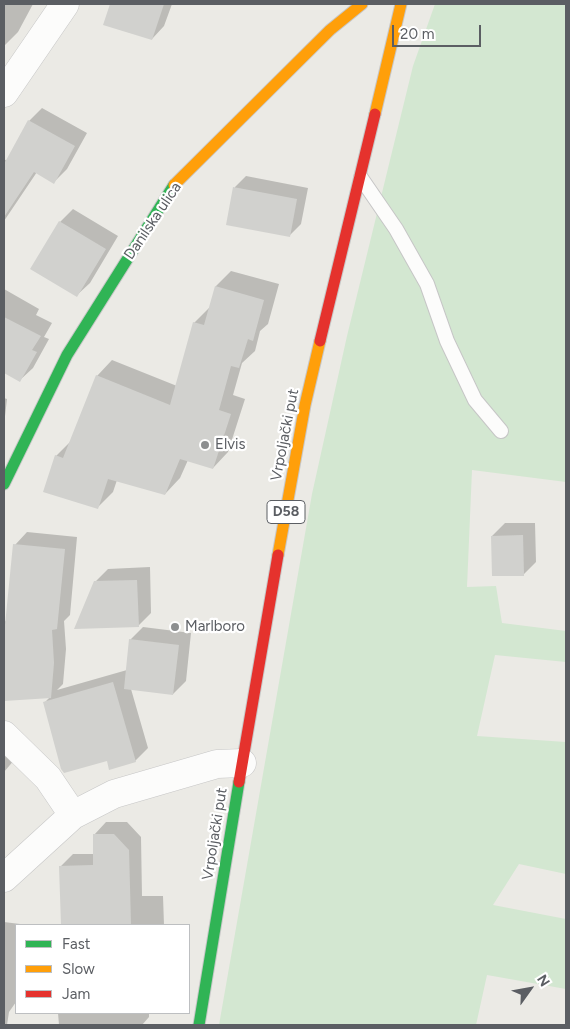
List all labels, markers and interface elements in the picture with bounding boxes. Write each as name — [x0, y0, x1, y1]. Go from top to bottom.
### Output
scale bar — [395, 15, 484, 47]
text: 20 m — [400, 25, 434, 43]
street label: Danilska ulica — [121, 179, 185, 263]
street label: Vrpoljački put — [267, 387, 303, 483]
place label: Elvis — [215, 436, 245, 454]
marker: Elvis — [199, 439, 211, 451]
road number: D58 — [267, 501, 305, 524]
place label: Marlboro — [185, 618, 245, 636]
marker: Marlboro — [169, 621, 181, 633]
street label: Vrpoljački put — [199, 786, 231, 882]
legend — [15, 924, 190, 1014]
text: Fast — [62, 935, 90, 953]
text: Slow — [62, 960, 95, 978]
north arrow — [505, 964, 555, 1014]
text: N — [533, 972, 553, 990]
text: Jam — [62, 985, 90, 1003]

